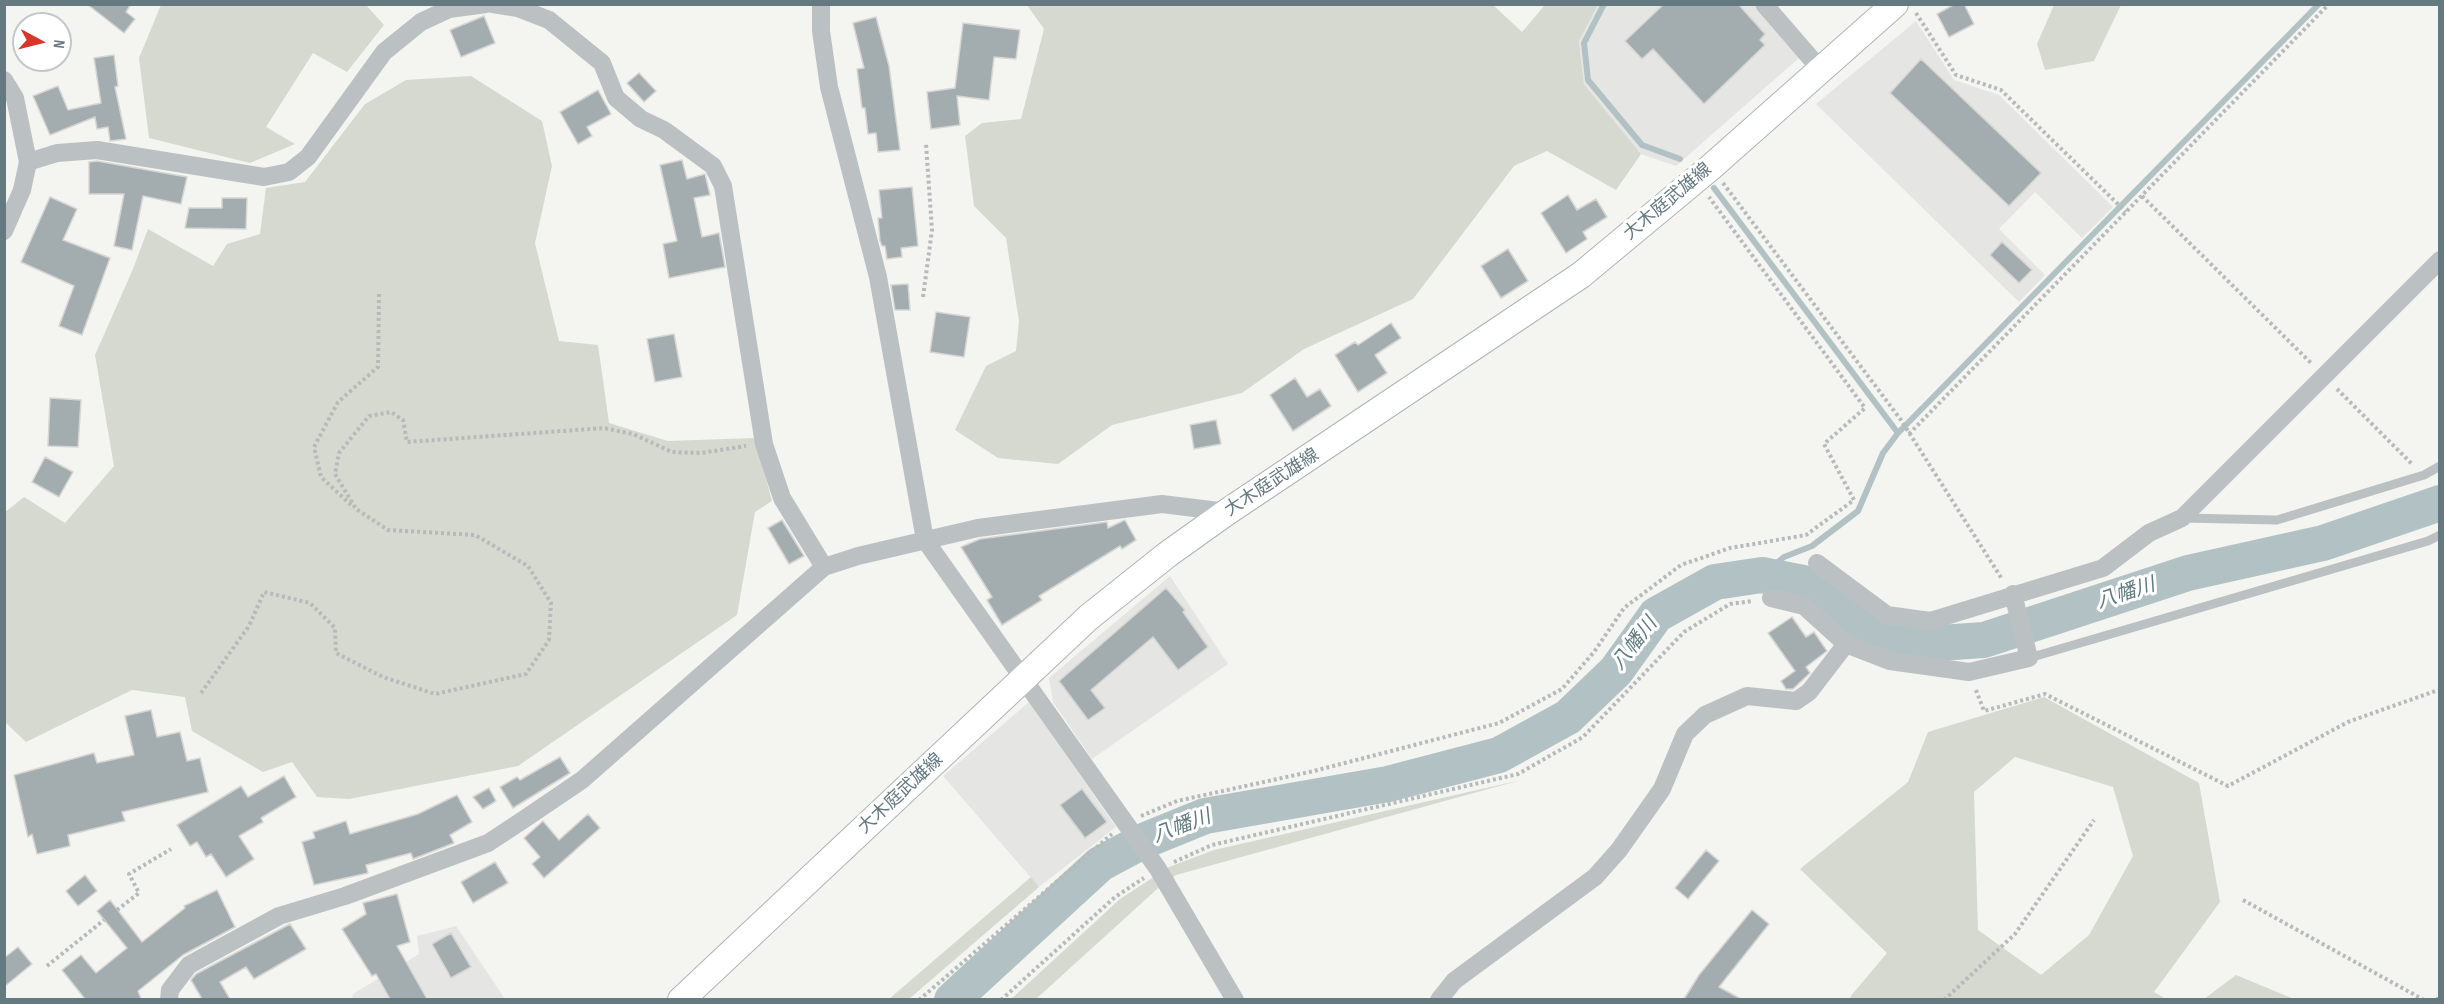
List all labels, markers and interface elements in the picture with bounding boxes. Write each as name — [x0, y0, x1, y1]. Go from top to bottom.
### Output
north arrow — [12, 12, 72, 72]
text: N — [48, 39, 68, 49]
street label: 大木庭武雄線 — [1620, 159, 1716, 245]
street label: 大木庭武雄線 — [1221, 445, 1323, 521]
water label: 八幡川 — [2094, 573, 2158, 615]
water label: 八幡川 — [1607, 613, 1663, 675]
street label: 大木庭武雄線 — [854, 749, 948, 839]
water label: 八幡川 — [1150, 805, 1214, 849]

